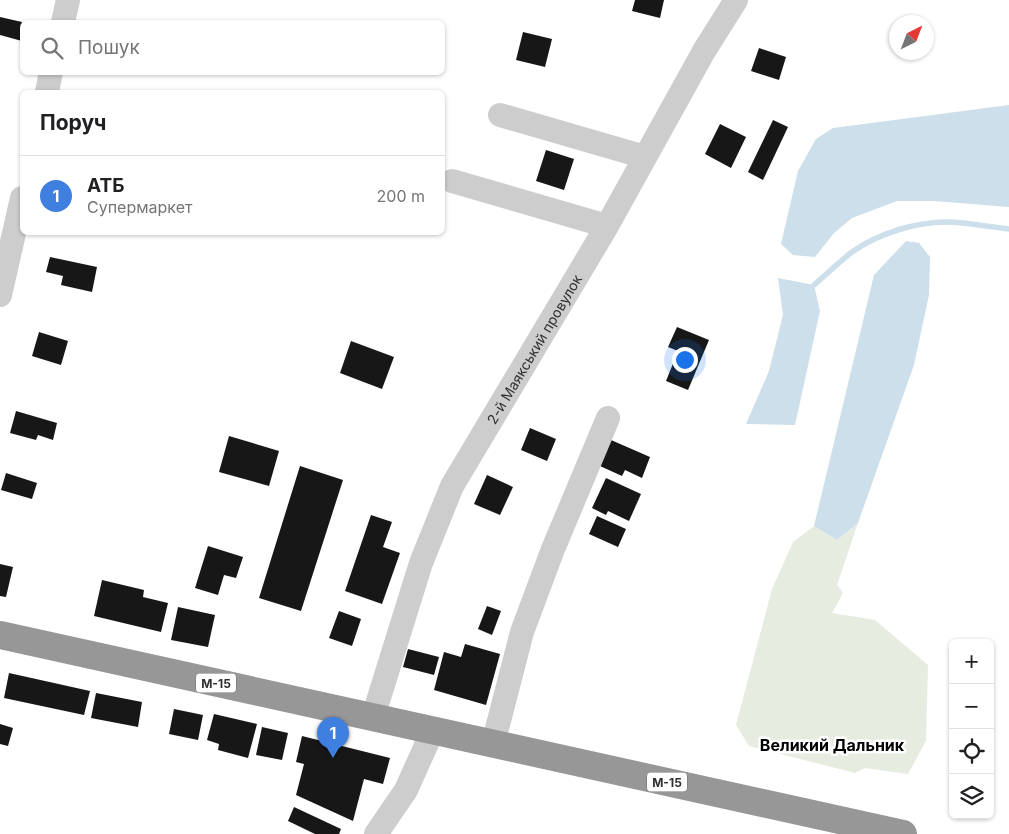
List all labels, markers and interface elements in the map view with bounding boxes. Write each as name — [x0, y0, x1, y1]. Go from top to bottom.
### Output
north arrow — [889, 15, 934, 60]
search box — [20, 20, 445, 75]
icon: search — [38, 34, 66, 62]
text: Пошук — [78, 36, 140, 59]
text: Поруч — [40, 110, 107, 135]
text: АТБ — [87, 174, 124, 197]
text: 1 — [53, 186, 59, 206]
text: 200 m — [377, 186, 425, 206]
text: Супермаркет — [87, 197, 192, 217]
street label: 2-й Маякський провулок — [483, 271, 585, 427]
your location — [672, 347, 698, 373]
map controls — [949, 639, 994, 819]
button: + — [949, 639, 994, 684]
road number: М-15 — [196, 674, 236, 692]
button: − — [949, 684, 994, 729]
pin: 1 — [317, 717, 349, 758]
button: locate — [949, 729, 994, 774]
district label: Великий Дальник — [760, 735, 905, 755]
road number: М-15 — [647, 772, 687, 792]
button: layers — [949, 774, 994, 819]

